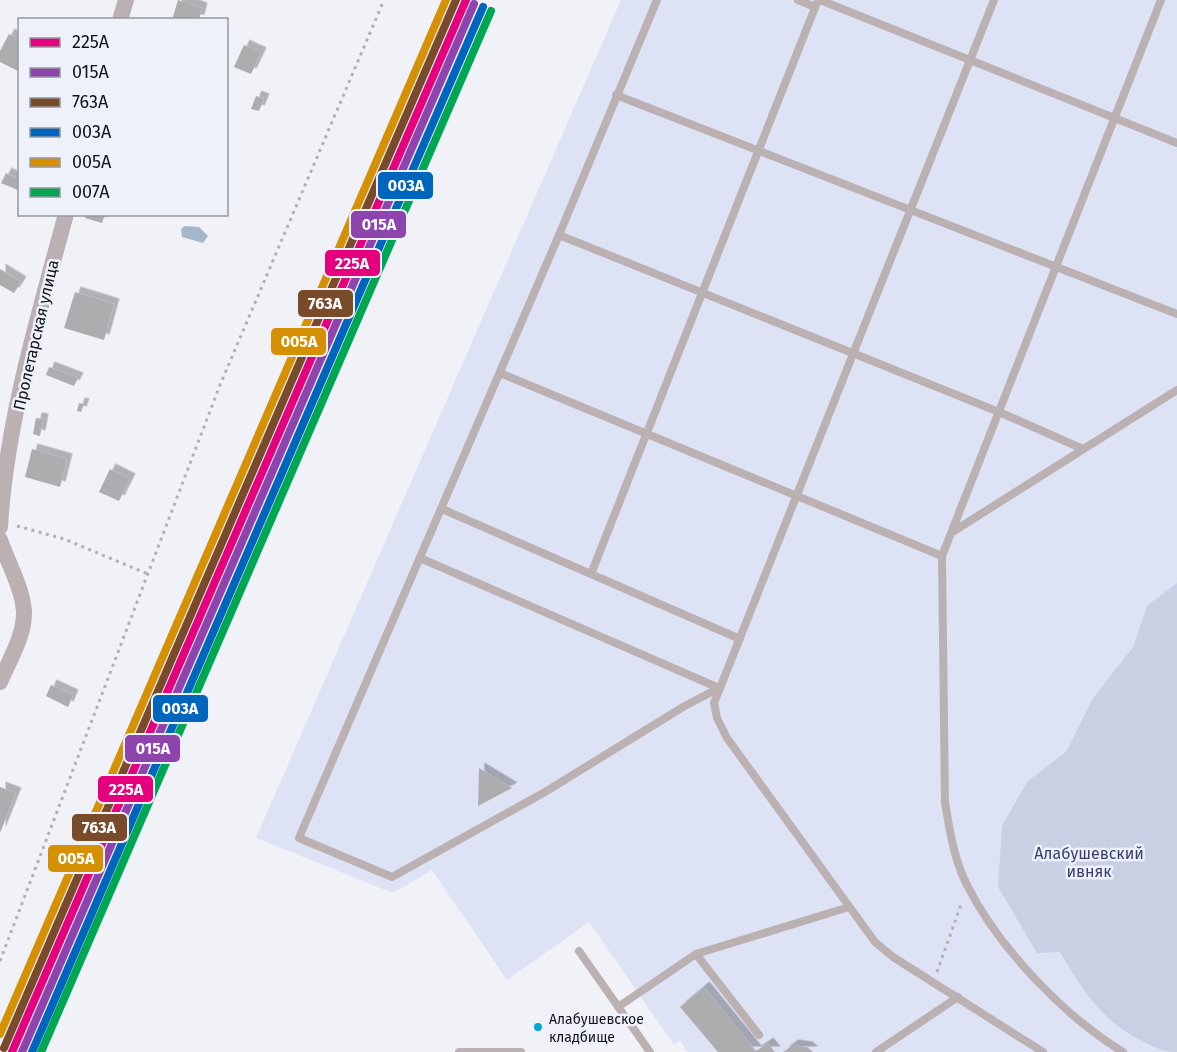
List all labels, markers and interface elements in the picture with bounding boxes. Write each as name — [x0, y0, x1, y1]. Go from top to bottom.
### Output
legend — [18, 18, 228, 216]
text: 225А — [72, 31, 110, 53]
text: 015А — [72, 61, 109, 83]
text: 763А — [72, 91, 109, 113]
text: 003А — [72, 121, 112, 143]
text: 005А — [72, 151, 112, 173]
line badge: 003А — [377, 171, 434, 200]
text: 003А — [388, 176, 425, 195]
text: 007А — [72, 181, 110, 203]
line badge: 015А — [350, 210, 407, 239]
text: 015А — [362, 215, 397, 234]
line badge: 225А — [324, 249, 381, 277]
text: 225А — [335, 254, 370, 273]
street label: Пролетарская улица — [9, 258, 63, 412]
line badge: 763А — [297, 289, 354, 318]
text: 763А — [308, 294, 342, 313]
line badge: 005А — [270, 327, 327, 356]
text: 005А — [281, 332, 318, 351]
line badge: 003А — [152, 694, 209, 723]
text: 003А — [162, 699, 199, 718]
line badge: 015А — [124, 734, 181, 763]
text: 015А — [136, 739, 171, 758]
line badge: 225А — [97, 775, 154, 803]
text: 225А — [109, 780, 144, 799]
line badge: 763А — [71, 813, 128, 842]
text: 763А — [82, 818, 116, 837]
line badge: 005А — [47, 844, 104, 873]
park label: Алабушевский ивняк — [1034, 844, 1144, 881]
text: 005А — [58, 849, 95, 868]
place label: Алабушевское кладбище — [549, 1011, 644, 1046]
marker: Алабушевское кладбище — [532, 1021, 544, 1033]

